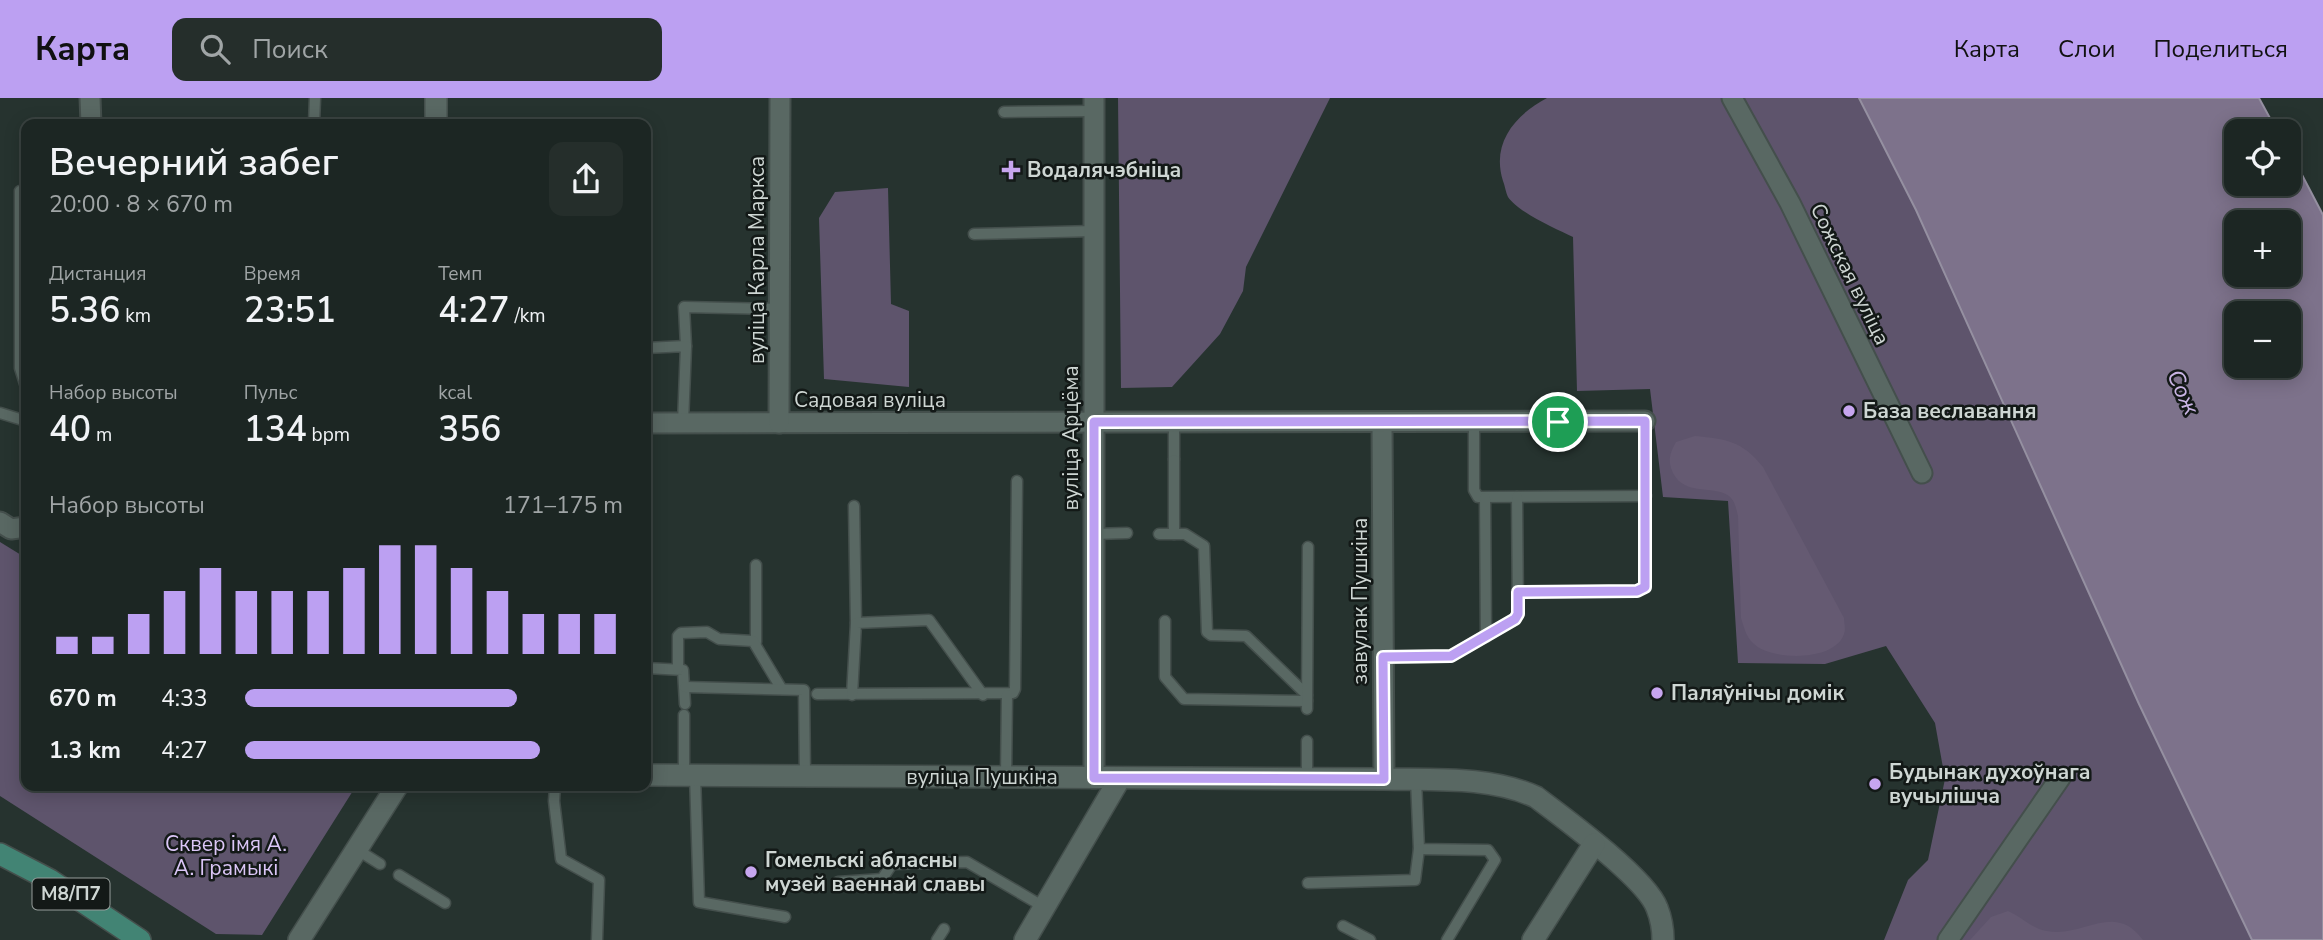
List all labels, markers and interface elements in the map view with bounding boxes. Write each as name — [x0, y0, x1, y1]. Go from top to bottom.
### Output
search box — [172, 18, 662, 81]
text: Карта — [35, 27, 130, 72]
icon: search — [196, 30, 234, 68]
text: Поиск — [252, 32, 328, 67]
text: Карта — [1954, 33, 2020, 65]
text: Слои — [2058, 33, 2115, 65]
text: Поделиться — [2153, 33, 2288, 65]
map controls — [2224, 119, 2301, 378]
button: locate — [2224, 119, 2301, 196]
text: Вечерний забег — [49, 137, 338, 188]
button: share — [549, 142, 623, 216]
street label: вуліца Карла Маркса — [743, 156, 771, 364]
place label: Водалячэбніца — [1027, 156, 1181, 184]
marker: Водалячэбніца — [1001, 160, 1021, 180]
text: 20:00 · 8 × 670 m — [49, 189, 233, 220]
street label: Сожская вуліца — [1804, 199, 1896, 349]
button: + — [2224, 210, 2301, 287]
text: Дистанция — [49, 261, 146, 287]
text: Время — [244, 261, 301, 287]
text: Темп — [438, 261, 482, 287]
text: 5.36 — [49, 287, 120, 334]
text: 23:51 — [244, 287, 336, 334]
text: 4:27 — [438, 287, 510, 334]
button: − — [2224, 301, 2301, 378]
text: km — [120, 303, 151, 329]
text: /km — [510, 303, 546, 329]
water label: Сож — [2159, 364, 2207, 420]
street label: вуліца Арцёма — [1057, 365, 1085, 511]
text: Набор высоты — [49, 380, 178, 406]
text: Пульс — [244, 380, 298, 406]
text: kcal — [438, 380, 472, 406]
street label: Садовая вуліца — [794, 386, 946, 414]
pin — [1528, 392, 1588, 452]
place label: База веславання — [1863, 397, 2036, 425]
icon: arrive — [1539, 403, 1577, 441]
marker: База веславання — [1841, 403, 1857, 419]
text: 40 — [49, 406, 91, 453]
text: 134 — [244, 406, 307, 453]
text: 356 — [438, 406, 501, 453]
text: m — [91, 422, 112, 448]
text: bpm — [307, 422, 350, 448]
text: Набор высоты — [49, 490, 205, 521]
text: 171–175 m — [503, 490, 623, 521]
street label: завулак Пушкіна — [1346, 518, 1374, 684]
place label: Паляўнічы домік — [1671, 679, 1844, 707]
text: 670 m — [49, 683, 117, 714]
text: 4:33 — [161, 683, 208, 714]
marker: Паляўнічы домік — [1649, 685, 1665, 701]
text: 1.3 km — [49, 735, 121, 766]
text: 4:27 — [161, 735, 208, 766]
place label: Будынак духоўнага вучылішча — [1889, 758, 2091, 810]
street label: вуліца Пушкіна — [906, 763, 1058, 791]
marker: Будынак духоўнага вучылішча — [1867, 776, 1883, 792]
park label: Сквер імя А. А. Грамыкі — [165, 830, 287, 882]
place label: Гомельскі абласны музей ваеннай славы — [765, 846, 985, 898]
marker: Гомельскі абласны музей ваеннай славы — [743, 864, 759, 880]
road number: М8/П7 — [32, 878, 110, 909]

